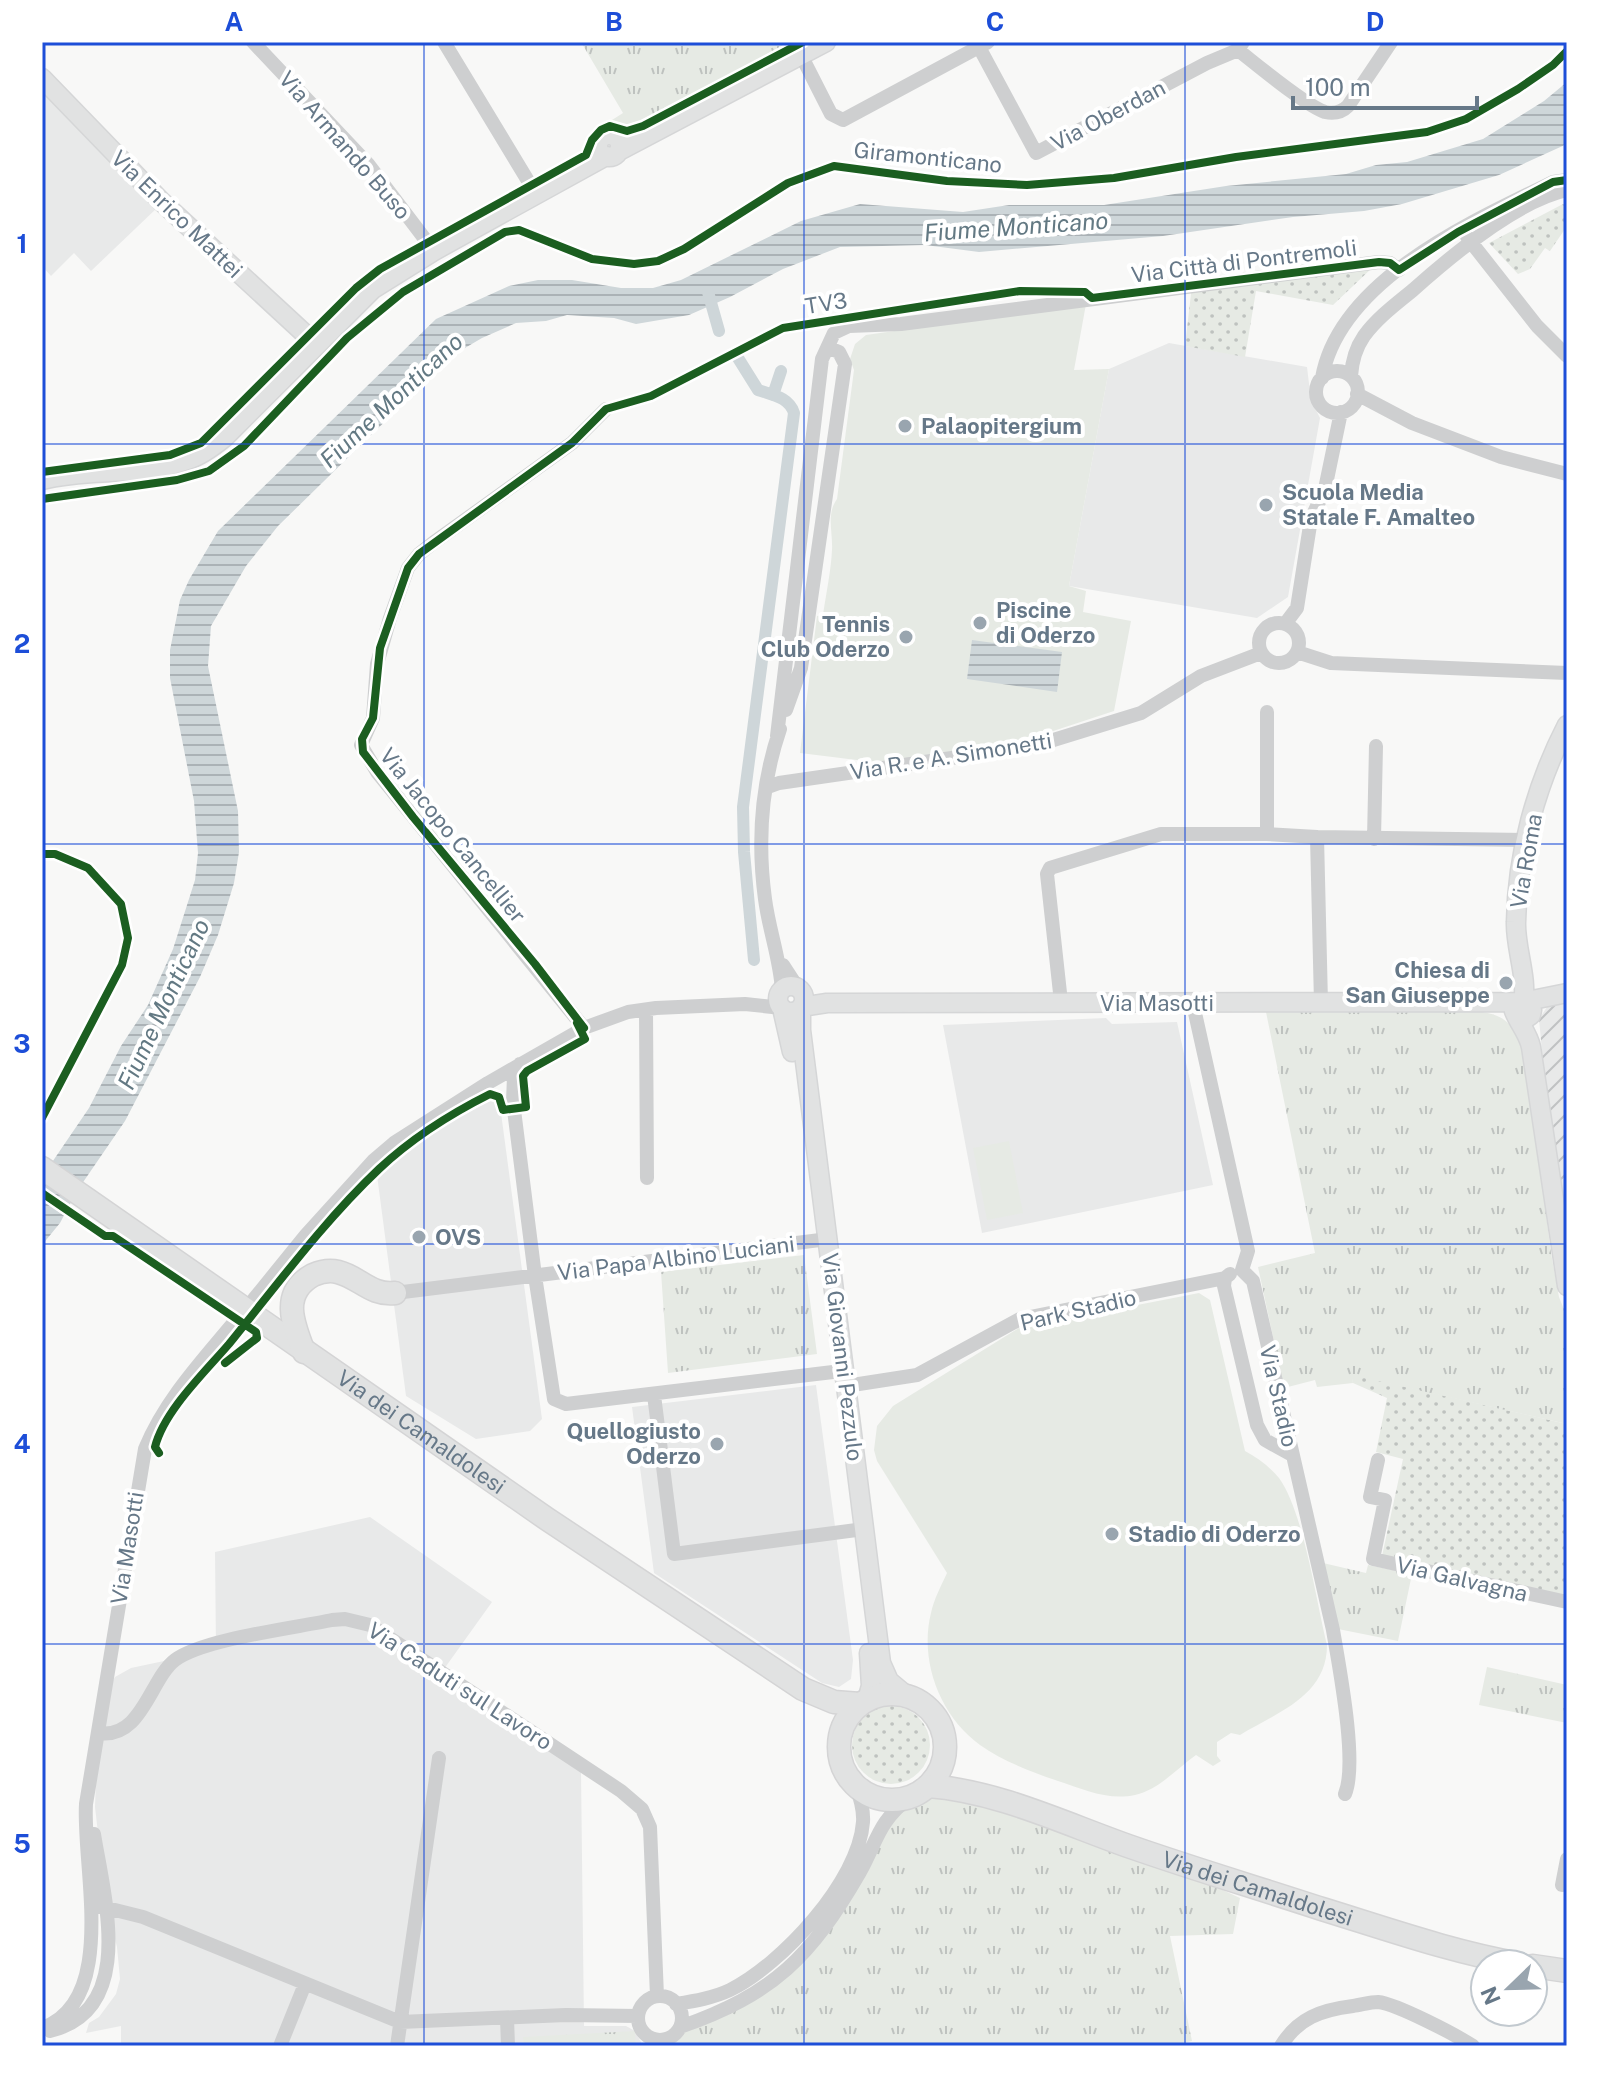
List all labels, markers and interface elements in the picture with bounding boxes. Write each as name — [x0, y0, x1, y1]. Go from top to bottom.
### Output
text: A — [225, 6, 244, 37]
text: B — [605, 6, 623, 37]
text: C — [986, 6, 1004, 37]
text: D — [1366, 6, 1384, 37]
scale bar — [1293, 60, 1477, 110]
street label: Via Armando Buso — [274, 66, 416, 224]
text: 100 m — [1305, 73, 1371, 101]
street label: Via Oberdan — [1046, 74, 1170, 156]
street label: Giramonticano — [853, 136, 1003, 178]
street label: Via Enrico Mattei — [106, 145, 248, 283]
water label: Fiume Monticano — [923, 206, 1109, 246]
text: 1 — [16, 228, 28, 259]
street label: Via Città di Pontremoli — [1130, 234, 1358, 288]
street label: TV3 — [803, 287, 849, 319]
water label: Fiume Monticano — [314, 327, 468, 473]
place label: Palaopitergium — [921, 413, 1082, 439]
marker: Palaopitergium — [896, 417, 914, 435]
place label: Scuola Media Statale F. Amalteo — [1282, 479, 1475, 530]
marker: Scuola Media Statale F. Amalteo — [1257, 496, 1275, 514]
place label: Piscine di Oderzo — [996, 597, 1095, 648]
place label: Tennis Club Oderzo — [761, 611, 890, 662]
marker: Piscine di Oderzo — [971, 614, 989, 632]
text: 2 — [14, 628, 30, 659]
marker: Tennis Club Oderzo — [897, 628, 915, 646]
street label: Via R. e A. Simonetti — [848, 727, 1054, 785]
street label: Via Jacopo Cancellier — [375, 742, 531, 928]
street label: Via Roma — [1505, 812, 1547, 910]
water label: Fiume Monticano — [111, 914, 215, 1094]
place label: Chiesa di San Giuseppe — [1345, 957, 1490, 1008]
marker: Chiesa di San Giuseppe — [1497, 974, 1515, 992]
street label: Via Masotti — [1100, 990, 1214, 1016]
text: 3 — [13, 1028, 31, 1059]
place label: OVS — [435, 1224, 481, 1250]
marker: OVS — [410, 1228, 428, 1246]
street label: Via Papa Albino Luciani — [556, 1231, 796, 1285]
street label: Via Giovanni Pezzulo — [817, 1251, 869, 1463]
street label: Park Stadio — [1017, 1284, 1139, 1336]
street label: Via Stadio — [1255, 1342, 1303, 1450]
street label: Via dei Camaldolesi — [332, 1364, 511, 1499]
place label: Quellogiusto Oderzo — [566, 1418, 701, 1469]
text: 4 — [13, 1428, 31, 1459]
marker: Quellogiusto Oderzo — [708, 1435, 726, 1453]
street label: Via Masotti — [105, 1490, 149, 1606]
place label: Stadio di Oderzo — [1128, 1521, 1301, 1547]
marker: Stadio di Oderzo — [1103, 1525, 1121, 1543]
street label: Via Galvagna — [1394, 1551, 1530, 1607]
street label: Via Caduti sul Lavoro — [363, 1617, 557, 1755]
text: 5 — [13, 1828, 31, 1859]
street label: Via dei Camaldolesi — [1159, 1846, 1356, 1931]
north arrow — [1469, 1948, 1549, 2028]
text: N — [1475, 1983, 1506, 2009]

